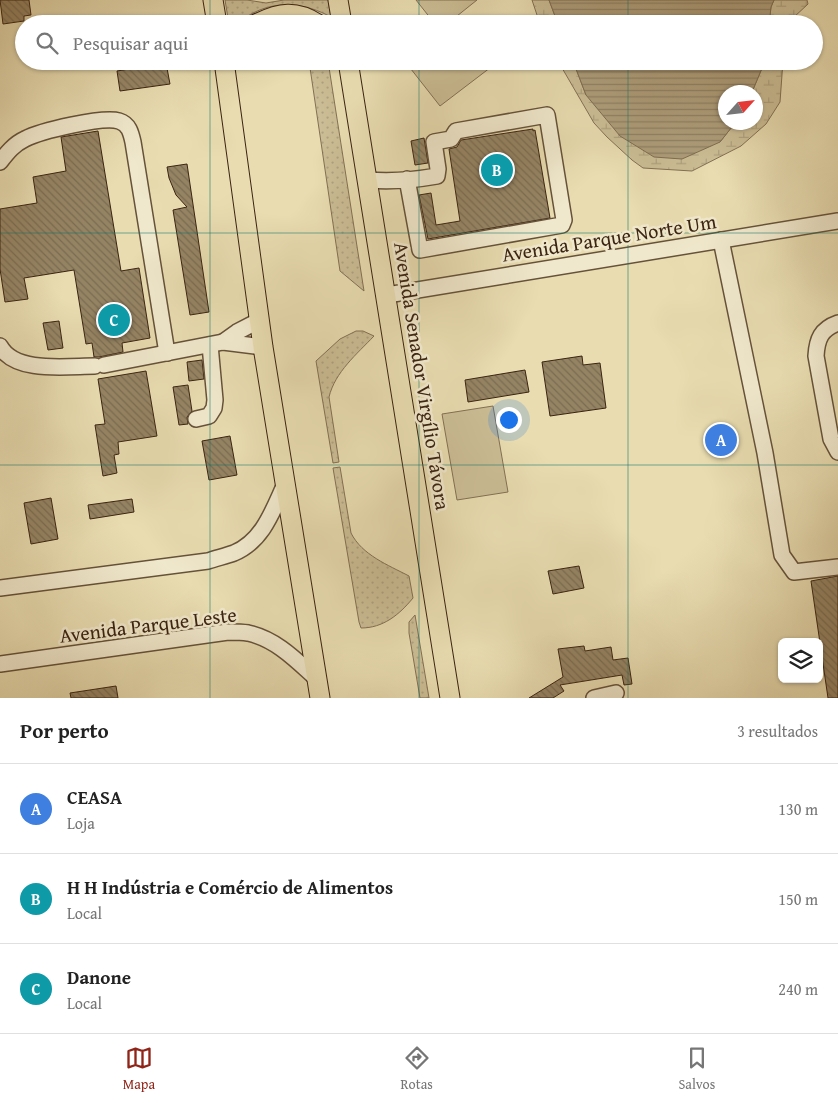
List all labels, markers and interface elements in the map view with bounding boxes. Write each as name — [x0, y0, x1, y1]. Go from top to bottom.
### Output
search box — [15, 15, 823, 70]
icon: search — [33, 29, 61, 57]
text: Pesquisar aqui — [73, 29, 188, 57]
north arrow — [718, 85, 763, 130]
pin: B — [481, 151, 513, 189]
street label: Avenida Parque Norte Um — [500, 206, 719, 269]
street label: Avenida Senador Virgílio Távora — [387, 240, 458, 513]
pin: C — [98, 301, 130, 339]
your location — [496, 407, 522, 433]
pin: A — [705, 421, 737, 459]
street label: Avenida Parque Leste — [58, 599, 238, 650]
map controls — [778, 638, 823, 683]
button: layers — [778, 638, 823, 683]
text: Por perto — [20, 715, 109, 746]
text: 3 resultados — [737, 719, 818, 743]
text: CEASA — [67, 783, 122, 811]
text: A — [31, 797, 41, 821]
text: 130 m — [778, 797, 818, 821]
text: Loja — [67, 811, 95, 835]
text: H H Indústria e Comércio de Alimentos — [67, 873, 393, 901]
text: B — [31, 887, 41, 911]
text: 150 m — [778, 887, 818, 911]
text: Local — [67, 901, 102, 925]
text: Danone — [67, 963, 131, 991]
text: C — [31, 977, 41, 1001]
text: 240 m — [778, 977, 818, 1001]
text: Local — [67, 991, 102, 1015]
tab: Mapa — [123, 1044, 155, 1094]
tab: Rotas — [401, 1044, 433, 1094]
tab: Salvos — [678, 1044, 715, 1094]

